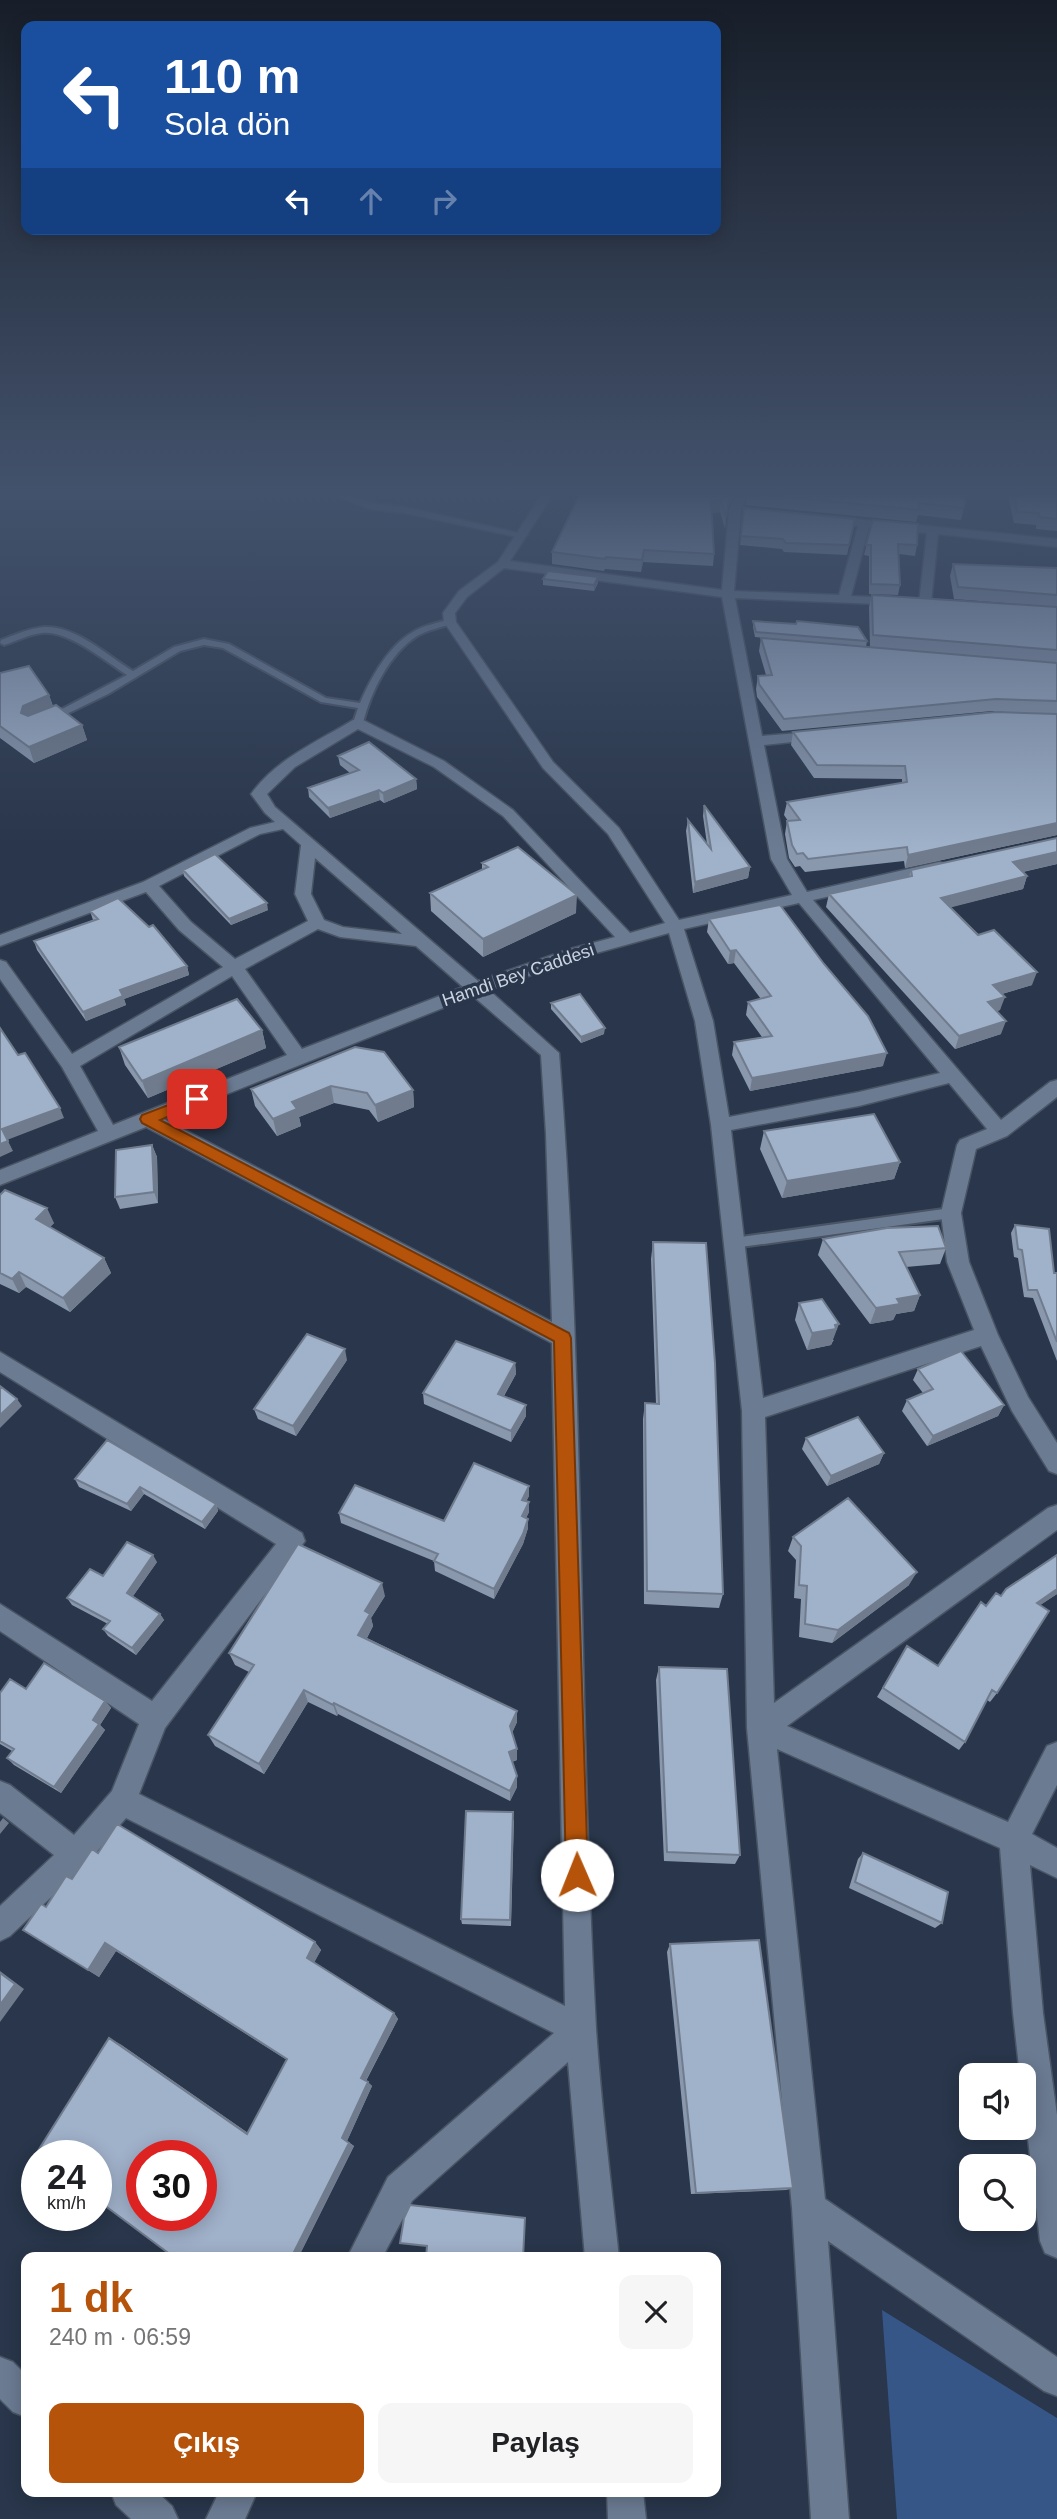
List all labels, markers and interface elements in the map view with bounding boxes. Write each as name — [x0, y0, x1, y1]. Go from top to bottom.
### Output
icon: left — [49, 49, 140, 140]
text: 110 m — [164, 49, 300, 103]
text: Sola dön — [164, 106, 290, 142]
icon: left — [279, 182, 317, 220]
icon: ahead — [352, 182, 390, 220]
icon: right — [425, 182, 463, 220]
street label: Hamdi Bey Caddesi — [440, 940, 596, 1010]
pin — [167, 1069, 227, 1129]
icon: arrive — [178, 1080, 216, 1118]
position arrow — [540, 1838, 614, 1912]
map controls — [959, 2063, 1036, 2231]
button: sound — [959, 2063, 1036, 2140]
speed limit sign: 30 — [126, 2140, 217, 2231]
button: search — [959, 2154, 1036, 2231]
text: 24 — [47, 2157, 86, 2196]
text: km/h — [47, 2193, 86, 2213]
text: 1 dk — [49, 2274, 133, 2321]
button: close — [619, 2275, 693, 2349]
text: 240 m · 06:59 — [49, 2324, 191, 2350]
button: Çıkış — [49, 2403, 364, 2483]
button: Paylaş — [378, 2403, 693, 2483]

